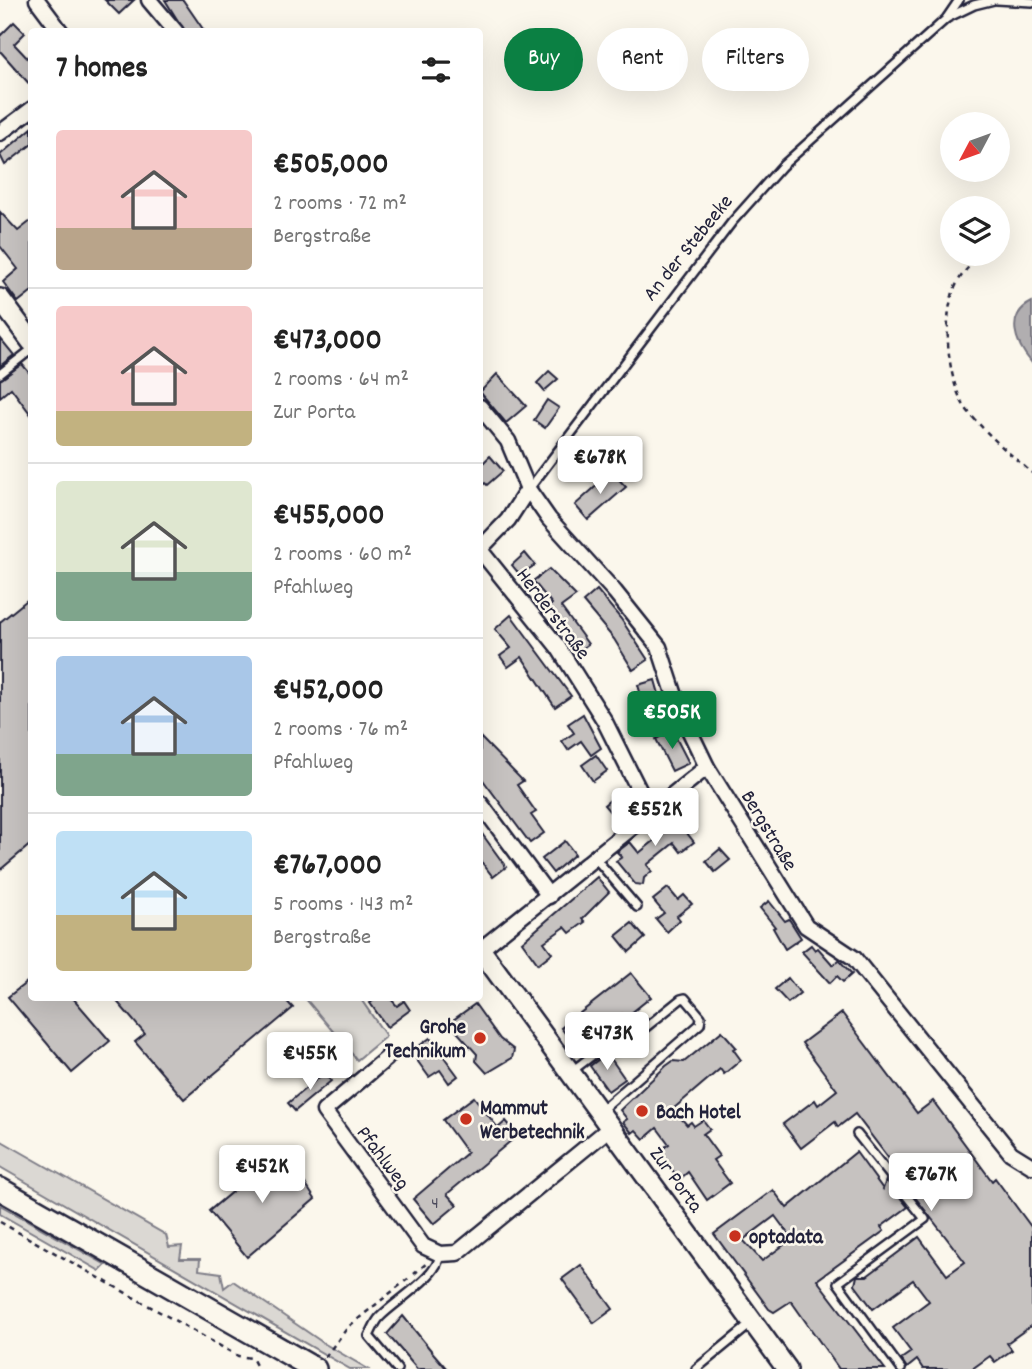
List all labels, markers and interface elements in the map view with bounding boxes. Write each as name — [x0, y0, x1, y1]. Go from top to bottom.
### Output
chip: Buy — [504, 28, 583, 91]
chip: Rent — [597, 28, 688, 91]
chip: Filters — [702, 28, 809, 91]
text: 7 homes — [56, 49, 148, 92]
icon: filters — [417, 51, 455, 89]
north arrow — [940, 112, 1010, 182]
map controls — [940, 112, 1010, 266]
text: €505,000 — [273, 145, 389, 188]
icon: home — [112, 158, 196, 242]
text: 2 rooms · 72 m² — [273, 188, 407, 221]
street label: An der Stebeeke — [637, 189, 742, 309]
button: layers — [940, 196, 1010, 266]
text: Bergstraße — [273, 221, 371, 254]
text: €473,000 — [273, 321, 382, 364]
icon: home — [112, 334, 196, 418]
text: 2 rooms · 64 m² — [273, 364, 409, 397]
text: Zur Porta — [273, 397, 355, 430]
pin: €678K — [551, 436, 649, 496]
text: €678K — [574, 442, 626, 475]
text: €455,000 — [273, 496, 385, 539]
icon: home — [112, 509, 196, 593]
text: 2 rooms · 60 m² — [273, 539, 412, 572]
street label: Herderstraße — [507, 563, 596, 667]
text: Pfahlweg — [273, 572, 353, 605]
text: €452,000 — [273, 671, 384, 714]
icon: home — [112, 684, 196, 768]
pin: €505K — [623, 692, 721, 751]
text: €505K — [643, 697, 701, 730]
text: 2 rooms · 76 m² — [273, 714, 408, 747]
text: Pfahlweg — [273, 747, 353, 780]
street label: Bergstraße — [731, 785, 803, 878]
pin: €552K — [606, 788, 704, 848]
text: €552K — [628, 794, 682, 827]
text: €767,000 — [273, 846, 382, 889]
icon: home — [112, 859, 196, 943]
text: 5 rooms · 143 m² — [273, 889, 413, 922]
text: Bergstraße — [273, 922, 371, 955]
pin: €473K — [558, 1012, 656, 1072]
place label: Grohe Technikum — [385, 1014, 466, 1068]
text: €473K — [581, 1018, 633, 1051]
marker: Grohe Technikum — [472, 1030, 488, 1046]
pin: €455K — [261, 1032, 359, 1092]
text: €455K — [283, 1038, 337, 1071]
place label: Mammut Werbetechnik — [480, 1095, 585, 1149]
place label: Bach Hotel — [656, 1099, 742, 1129]
marker: Bach Hotel — [634, 1103, 650, 1119]
marker: Mammut Werbetechnik — [458, 1111, 474, 1127]
street label: Pfahlweg — [348, 1120, 416, 1197]
street label: Zur Porta — [640, 1142, 709, 1221]
pin: €452K — [213, 1146, 311, 1205]
text: €452K — [235, 1151, 289, 1184]
pin: €767K — [882, 1154, 980, 1213]
text: €767K — [905, 1159, 957, 1192]
house number: 4 — [431, 1192, 439, 1217]
place label: optadata — [749, 1224, 824, 1254]
marker: optadata — [727, 1228, 743, 1244]

